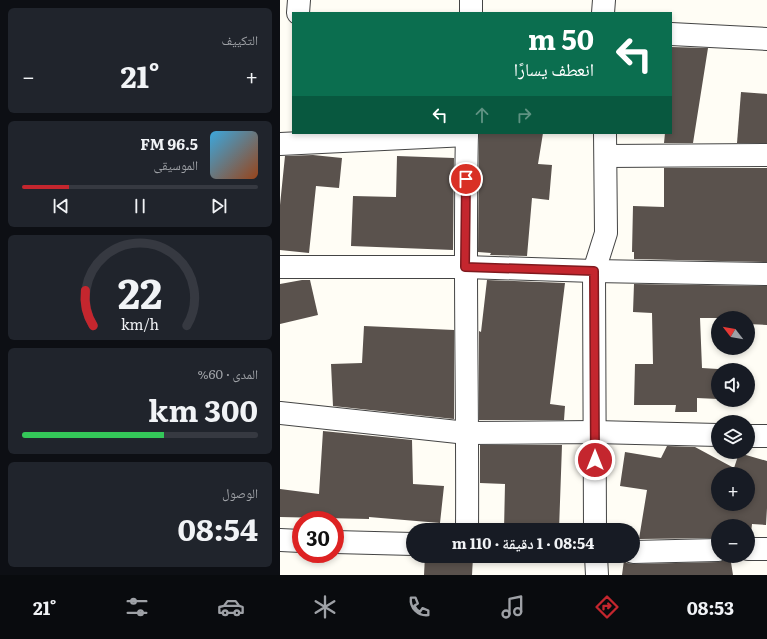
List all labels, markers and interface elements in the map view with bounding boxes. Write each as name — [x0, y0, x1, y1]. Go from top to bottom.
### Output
text: 50 m — [528, 17, 594, 59]
icon: left — [608, 28, 660, 80]
text: التكييف — [222, 30, 258, 49]
text: 21° — [120, 53, 160, 97]
text: انعطف يسارًا — [514, 55, 594, 82]
text: − — [22, 59, 35, 92]
text: + — [245, 59, 258, 92]
icon: left — [429, 104, 451, 126]
icon: ahead — [471, 104, 493, 126]
icon: right — [513, 104, 535, 126]
text: 96.5 FM — [140, 132, 198, 155]
text: الموسيقى — [154, 155, 198, 174]
pin — [449, 162, 483, 196]
icon: arrive — [455, 168, 477, 190]
icon: previous — [50, 195, 72, 217]
icon: pause — [129, 195, 151, 217]
icon: next — [208, 195, 230, 217]
text: 22 — [118, 259, 162, 321]
north arrow — [711, 311, 755, 355]
map controls — [711, 311, 755, 563]
text: km/h — [121, 312, 160, 333]
button: sound — [711, 363, 755, 407]
text: المدى · 60% — [197, 364, 258, 383]
text: 300 km — [148, 387, 258, 431]
button: layers — [711, 415, 755, 459]
position arrow — [574, 439, 616, 481]
button: + — [711, 467, 755, 511]
text: الوصول — [222, 483, 258, 502]
text: 08:54 — [178, 506, 258, 550]
speed limit sign: 30 — [292, 511, 344, 563]
button: − — [711, 519, 755, 563]
text: 08:54 · 1 دقيقة · 110 m — [452, 531, 594, 554]
icon: filters — [123, 593, 151, 621]
icon: car — [217, 593, 245, 621]
icon: climate — [311, 593, 339, 621]
icon: phone — [405, 593, 433, 621]
icon: music — [499, 593, 527, 621]
icon: directions — [593, 593, 621, 621]
text: 21° — [33, 594, 56, 621]
text: 08:53 — [687, 594, 734, 621]

